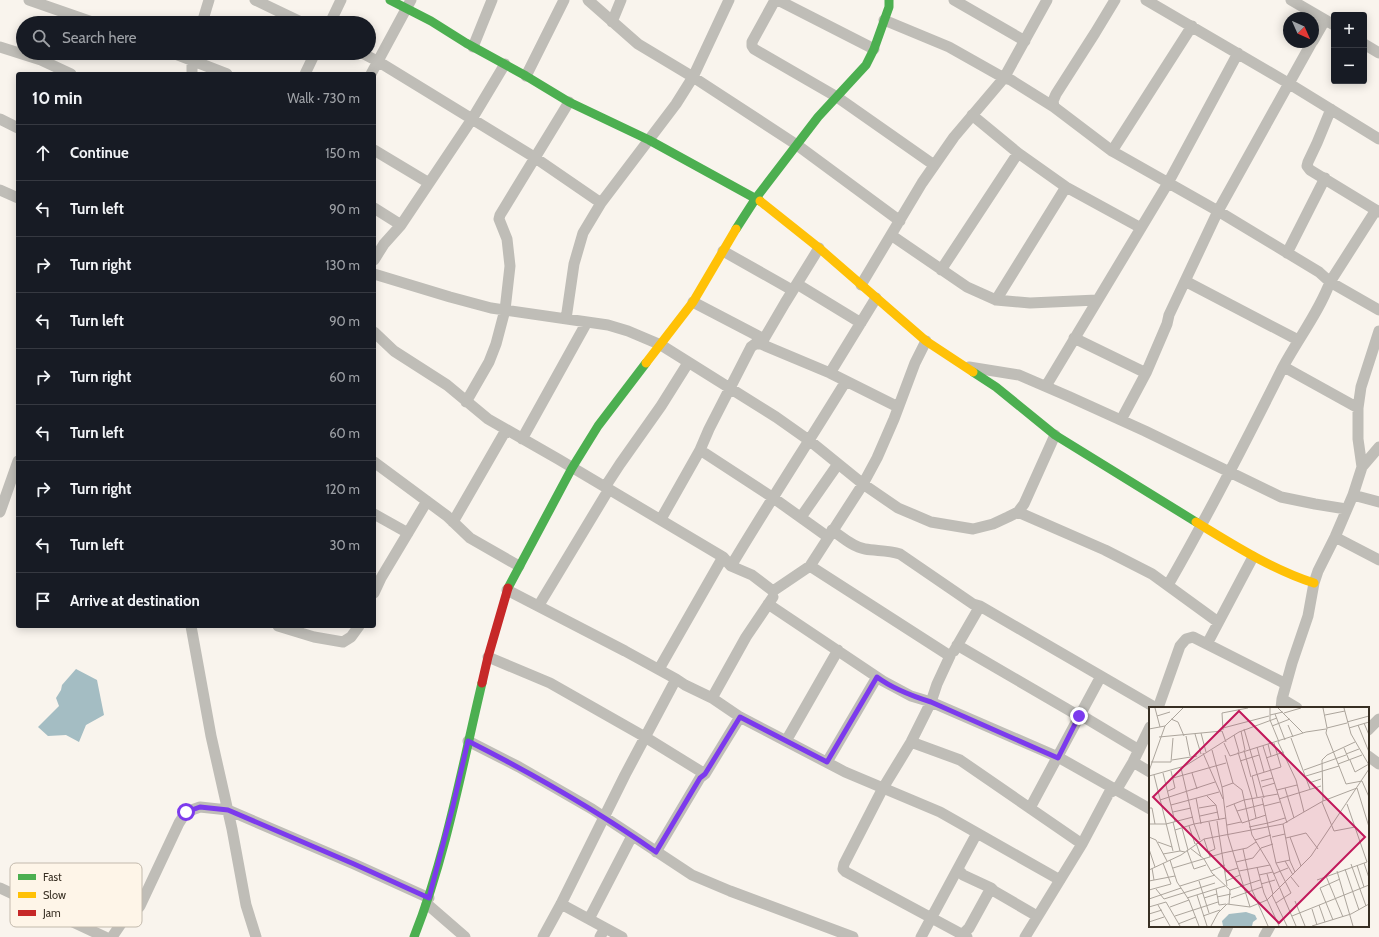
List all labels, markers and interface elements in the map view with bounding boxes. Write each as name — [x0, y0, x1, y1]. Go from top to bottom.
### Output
north arrow — [1283, 12, 1319, 48]
map controls — [1331, 12, 1367, 84]
button: + — [1331, 12, 1367, 48]
search box — [16, 16, 376, 60]
icon: search — [30, 27, 52, 49]
text: Search here — [62, 29, 137, 47]
button: − — [1331, 48, 1367, 84]
text: 10 min — [32, 88, 82, 108]
text: Walk · 730 m — [287, 90, 360, 106]
icon: ahead — [32, 142, 54, 164]
text: Continue — [70, 144, 129, 162]
text: 150 m — [325, 145, 360, 161]
icon: left — [32, 198, 54, 220]
text: Turn left — [70, 200, 124, 218]
text: 90 m — [329, 201, 360, 217]
icon: right — [32, 254, 54, 276]
text: Turn right — [70, 256, 131, 274]
text: 130 m — [325, 257, 360, 273]
icon: left — [32, 310, 54, 332]
text: Turn left — [70, 312, 124, 330]
text: 90 m — [329, 313, 360, 329]
icon: right — [32, 366, 54, 388]
text: Turn right — [70, 368, 131, 386]
text: 60 m — [329, 369, 360, 385]
icon: left — [32, 422, 54, 444]
text: Turn left — [70, 424, 124, 442]
text: 60 m — [329, 425, 360, 441]
icon: right — [32, 478, 54, 500]
text: Turn right — [70, 480, 131, 498]
text: 120 m — [326, 481, 360, 497]
icon: left — [32, 534, 54, 556]
text: Turn left — [70, 536, 124, 554]
text: 30 m — [330, 537, 360, 553]
icon: arrive — [32, 590, 54, 612]
text: Arrive at destination — [70, 592, 200, 610]
route end — [1070, 707, 1088, 725]
inset map — [1149, 707, 1369, 927]
route start — [177, 803, 195, 821]
legend — [10, 863, 142, 927]
text: Fast — [43, 870, 62, 884]
text: Slow — [43, 888, 66, 902]
text: Jam — [42, 906, 61, 920]

